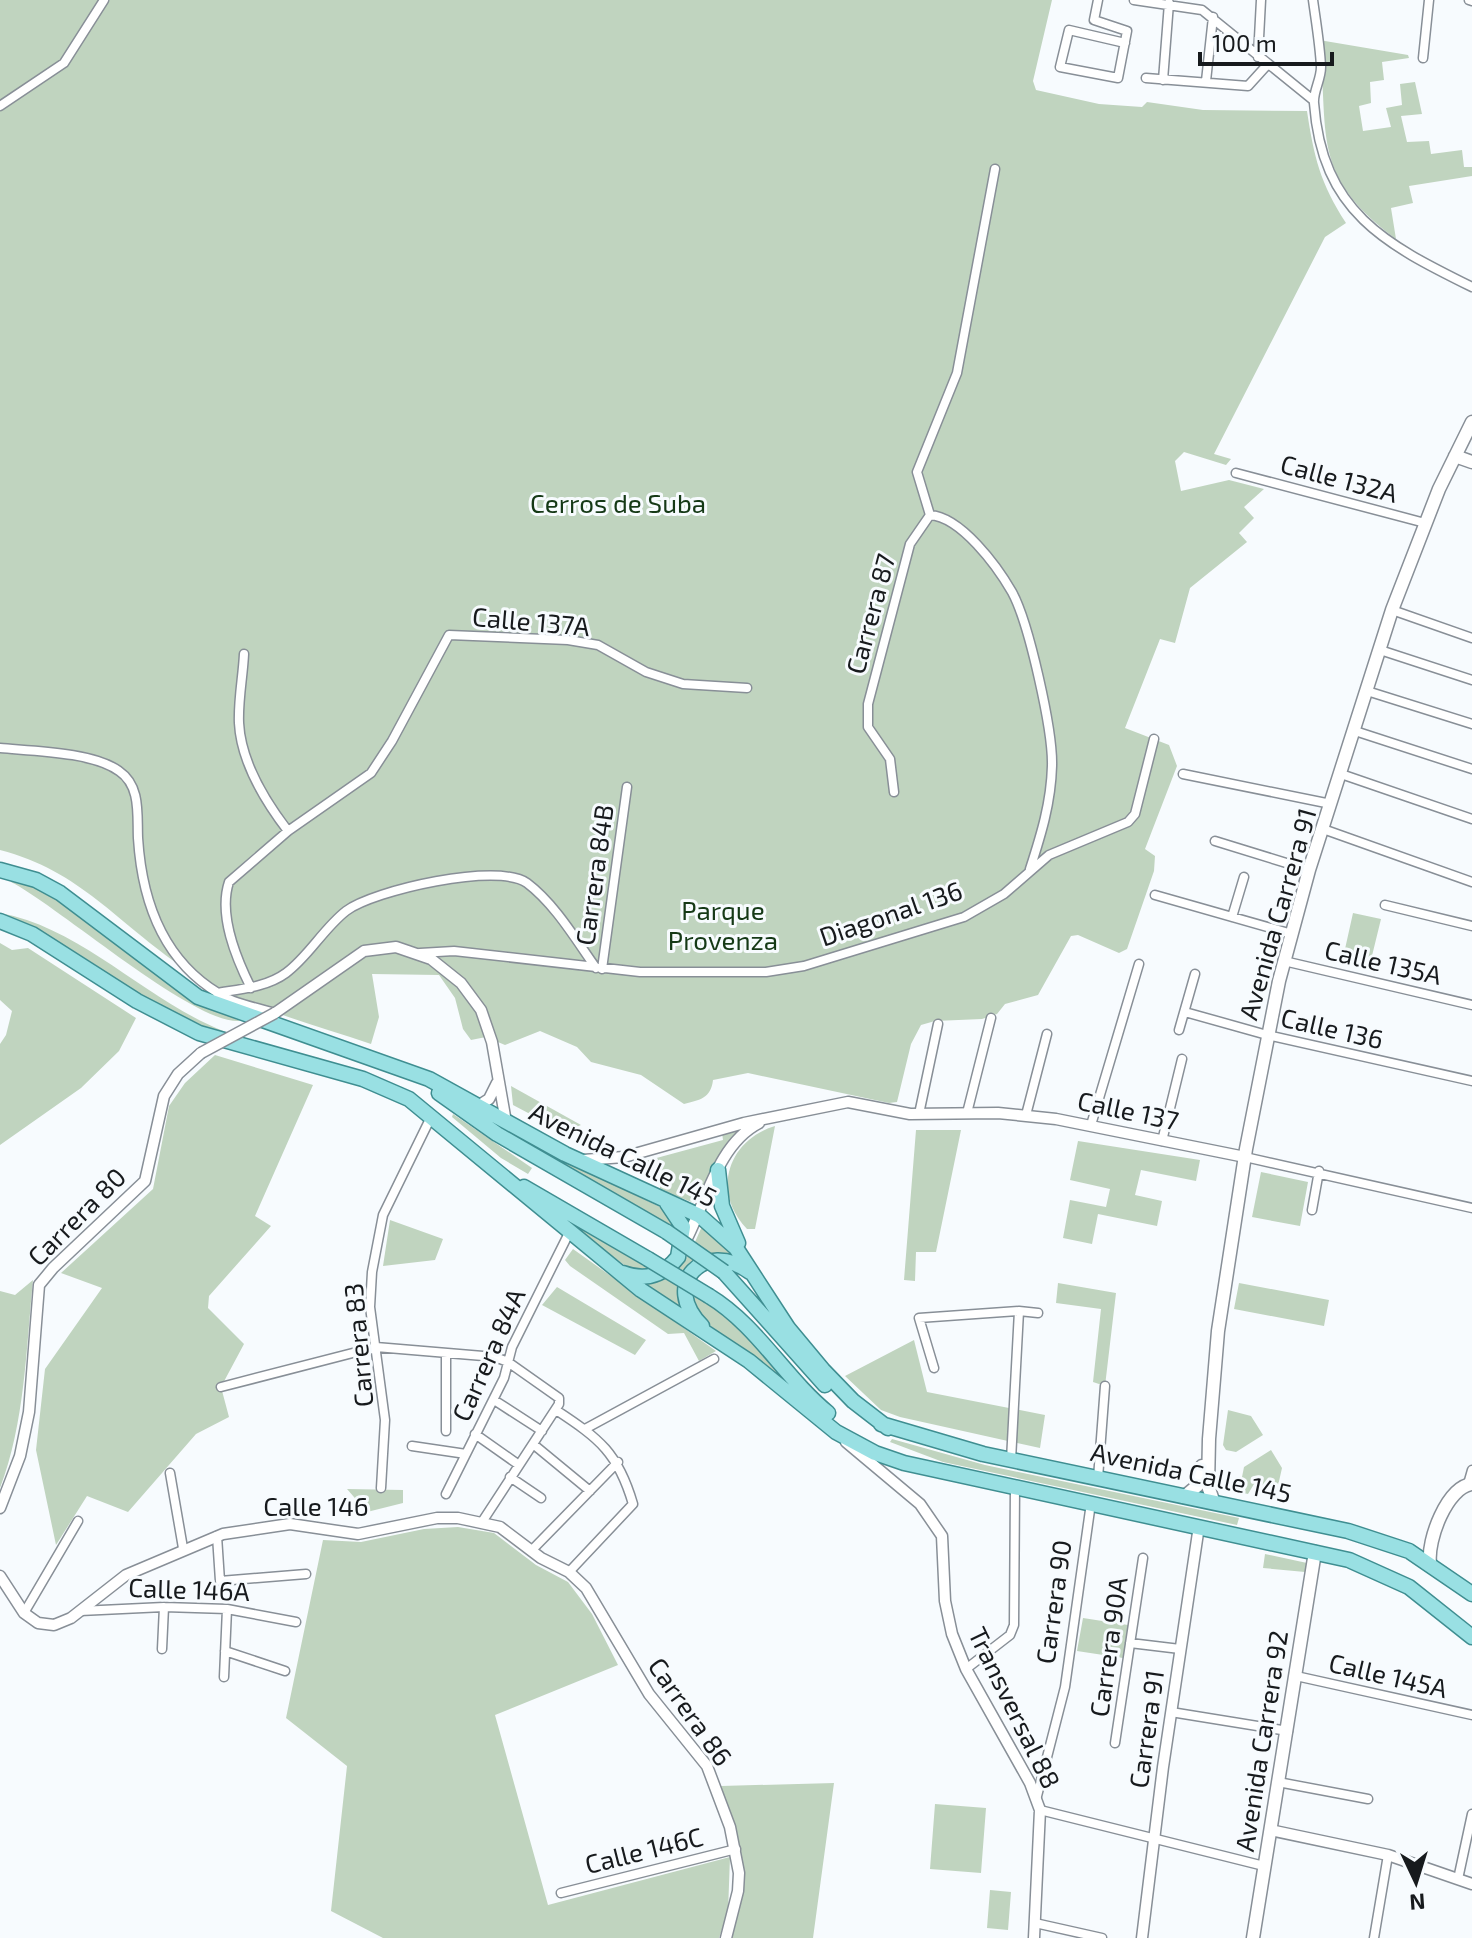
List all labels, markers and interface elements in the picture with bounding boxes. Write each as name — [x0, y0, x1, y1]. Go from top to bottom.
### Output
scale bar — [1200, 16, 1332, 66]
text: 100 m — [1212, 28, 1277, 57]
street label: Calle 132A — [1277, 447, 1401, 508]
park label: Cerros de Suba — [530, 487, 706, 518]
street label: Carrera 87 — [839, 550, 900, 677]
street label: Calle 137A — [471, 600, 591, 641]
street label: Carrera 84B — [568, 802, 619, 947]
street label: Avenida Carrera 91 — [1231, 804, 1322, 1023]
street label: Diagonal 136 — [815, 874, 966, 952]
park label: Parque Provenza — [668, 894, 778, 955]
street label: Calle 135A — [1322, 933, 1445, 990]
street label: Calle 136 — [1278, 1001, 1386, 1054]
street label: Calle 137 — [1075, 1084, 1182, 1135]
street label: Avenida Calle 145 — [525, 1095, 722, 1212]
street label: Carrera 80 — [21, 1161, 131, 1271]
street label: Carrera 83 — [337, 1282, 378, 1408]
street label: Carrera 84A — [445, 1283, 531, 1426]
street label: Avenida Calle 145 — [1088, 1435, 1294, 1508]
street label: Calle 146 — [263, 1490, 369, 1521]
street label: Carrera 90 — [1028, 1538, 1077, 1666]
street label: Calle 146A — [128, 1571, 250, 1606]
street label: Carrera 90A — [1082, 1575, 1133, 1719]
street label: Transversal 88 — [963, 1622, 1068, 1793]
street label: Avenida Carrera 92 — [1228, 1628, 1293, 1853]
street label: Calle 145A — [1326, 1646, 1451, 1703]
street label: Carrera 86 — [643, 1651, 740, 1771]
street label: Carrera 91 — [1122, 1668, 1169, 1790]
street label: Calle 146C — [582, 1820, 706, 1879]
north arrow — [1376, 1842, 1456, 1922]
text: N — [1409, 1889, 1426, 1916]

